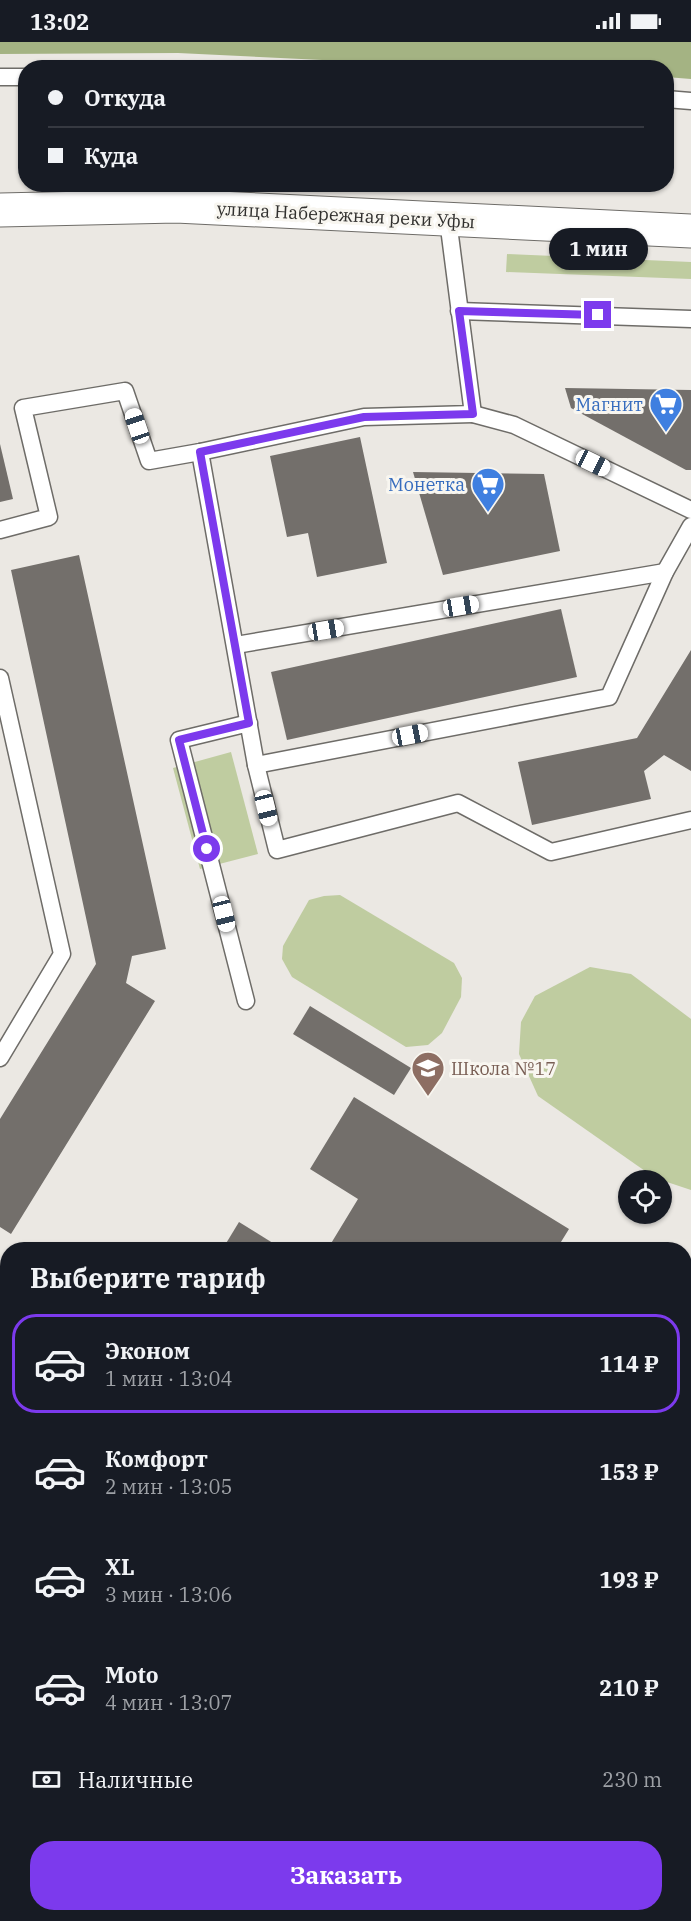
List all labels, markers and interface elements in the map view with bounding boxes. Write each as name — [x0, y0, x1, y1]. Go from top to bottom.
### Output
text: 13:02 — [30, 7, 89, 36]
text: Откуда — [84, 83, 166, 112]
text: Куда — [84, 141, 138, 170]
street label: улица Набережная реки Уфы — [216, 197, 476, 233]
callout: 1 мин — [548, 228, 648, 270]
text: 1 мин — [569, 235, 628, 262]
route end — [584, 301, 611, 328]
supermarket icon: Магнит — [648, 386, 684, 433]
place label: Магнит — [576, 393, 643, 416]
car — [123, 406, 151, 446]
car — [573, 447, 613, 479]
supermarket icon: Монетка — [470, 466, 506, 513]
place label: Монетка — [388, 473, 465, 496]
car — [442, 594, 480, 618]
car — [307, 618, 345, 642]
car — [391, 723, 429, 747]
car — [253, 788, 279, 828]
route start — [193, 835, 220, 862]
car — [211, 894, 237, 934]
school or university icon: Школа №17 — [410, 1050, 446, 1097]
place label: Школа №17 — [451, 1057, 556, 1080]
map controls — [618, 1170, 672, 1224]
button: locate — [618, 1170, 672, 1224]
text: Выберите тариф — [30, 1260, 266, 1295]
text: Эконом — [105, 1336, 190, 1365]
icon: car — [33, 1337, 87, 1391]
text: 114 ₽ — [599, 1349, 659, 1378]
text: 1 мин · 13:04 — [105, 1365, 233, 1392]
text: Комфорт — [105, 1444, 208, 1473]
icon: car — [33, 1445, 87, 1499]
text: 153 ₽ — [599, 1457, 659, 1486]
text: 2 мин · 13:05 — [105, 1473, 233, 1500]
text: XL — [105, 1552, 135, 1581]
icon: car — [33, 1553, 87, 1607]
text: 193 ₽ — [599, 1565, 659, 1594]
text: 3 мин · 13:06 — [105, 1581, 233, 1608]
text: Moto — [105, 1660, 159, 1689]
icon: car — [33, 1661, 87, 1715]
text: 210 ₽ — [599, 1673, 659, 1702]
text: 4 мин · 13:07 — [105, 1689, 233, 1716]
icon: cash — [30, 1763, 63, 1796]
text: Наличные — [78, 1765, 193, 1794]
text: 230 m — [602, 1766, 662, 1793]
button: Заказать — [30, 1841, 662, 1910]

